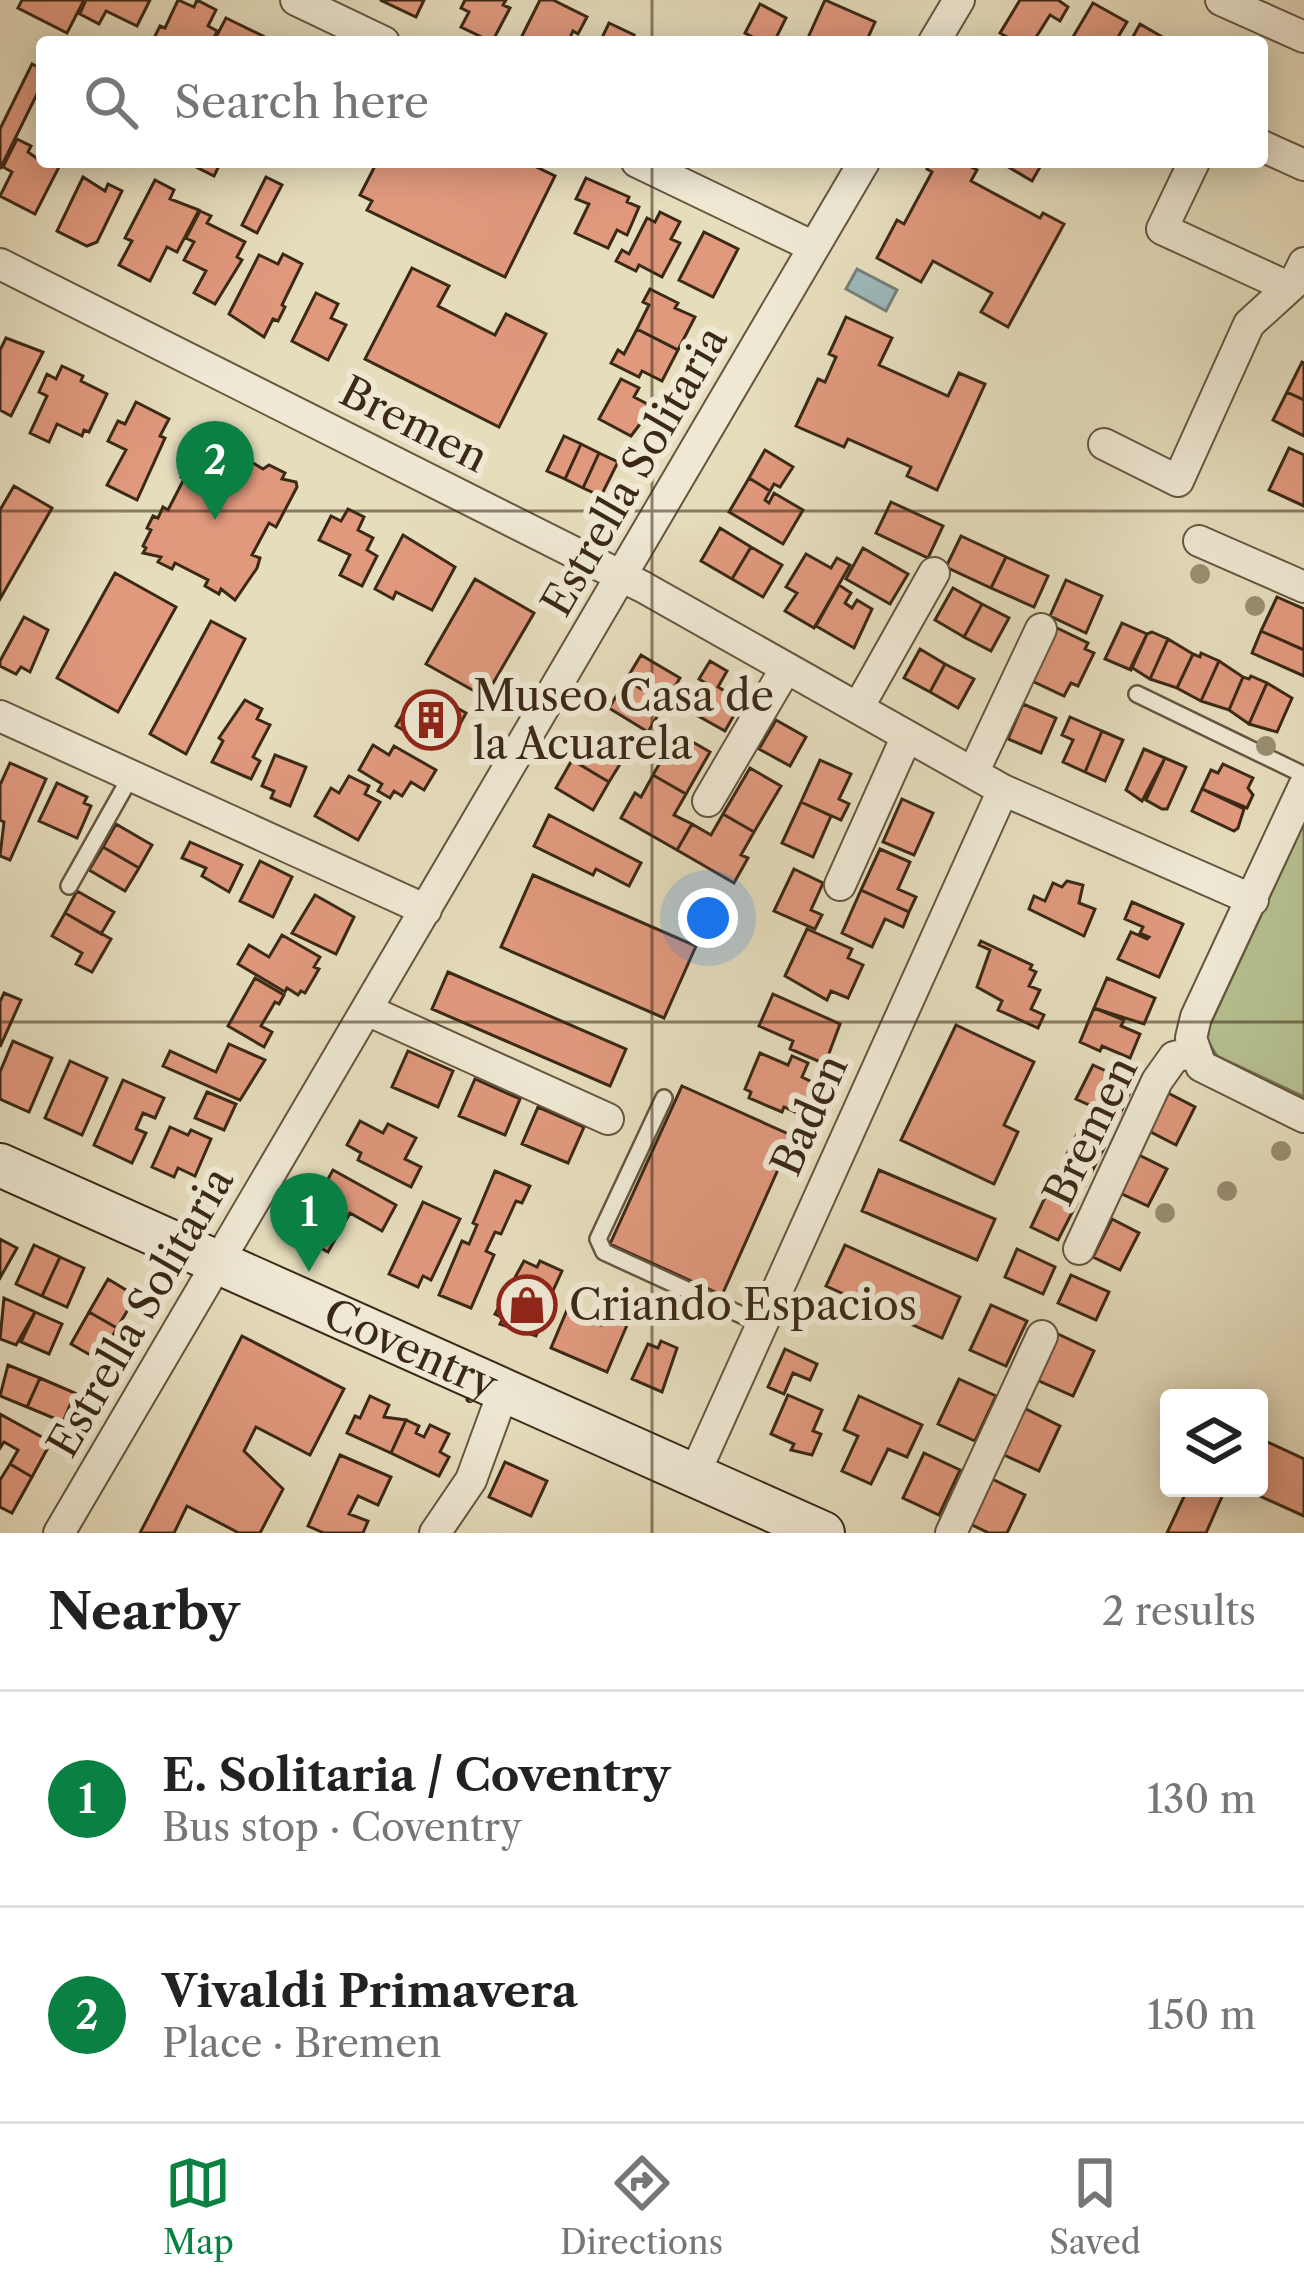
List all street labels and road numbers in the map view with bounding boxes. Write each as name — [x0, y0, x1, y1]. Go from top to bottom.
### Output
street label: Estrella Solitaria — [530, 316, 738, 625]
street label: Bremen — [331, 365, 497, 483]
street label: Baden — [759, 1046, 859, 1184]
street label: Bremen — [1032, 1048, 1148, 1214]
street label: Estrella Solitaria — [36, 1157, 244, 1466]
street label: Coventry — [316, 1287, 506, 1410]

